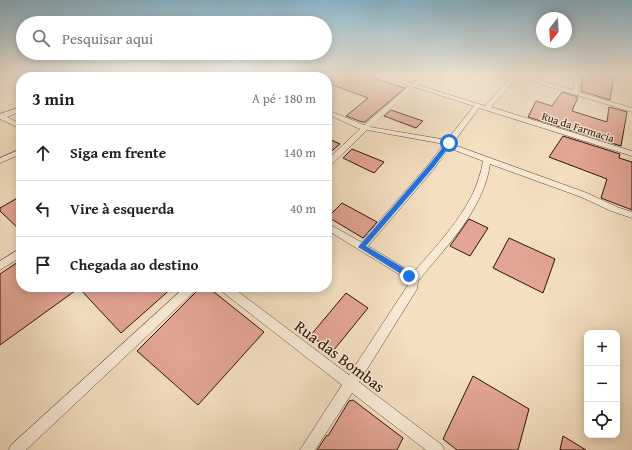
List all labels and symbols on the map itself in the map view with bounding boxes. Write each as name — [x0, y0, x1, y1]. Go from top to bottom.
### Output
north arrow — [536, 12, 572, 48]
street label: Rua da Farmacia — [540, 108, 617, 147]
route start — [440, 134, 458, 152]
route end — [400, 267, 418, 285]
street label: Rua das Bombas — [290, 314, 390, 398]

